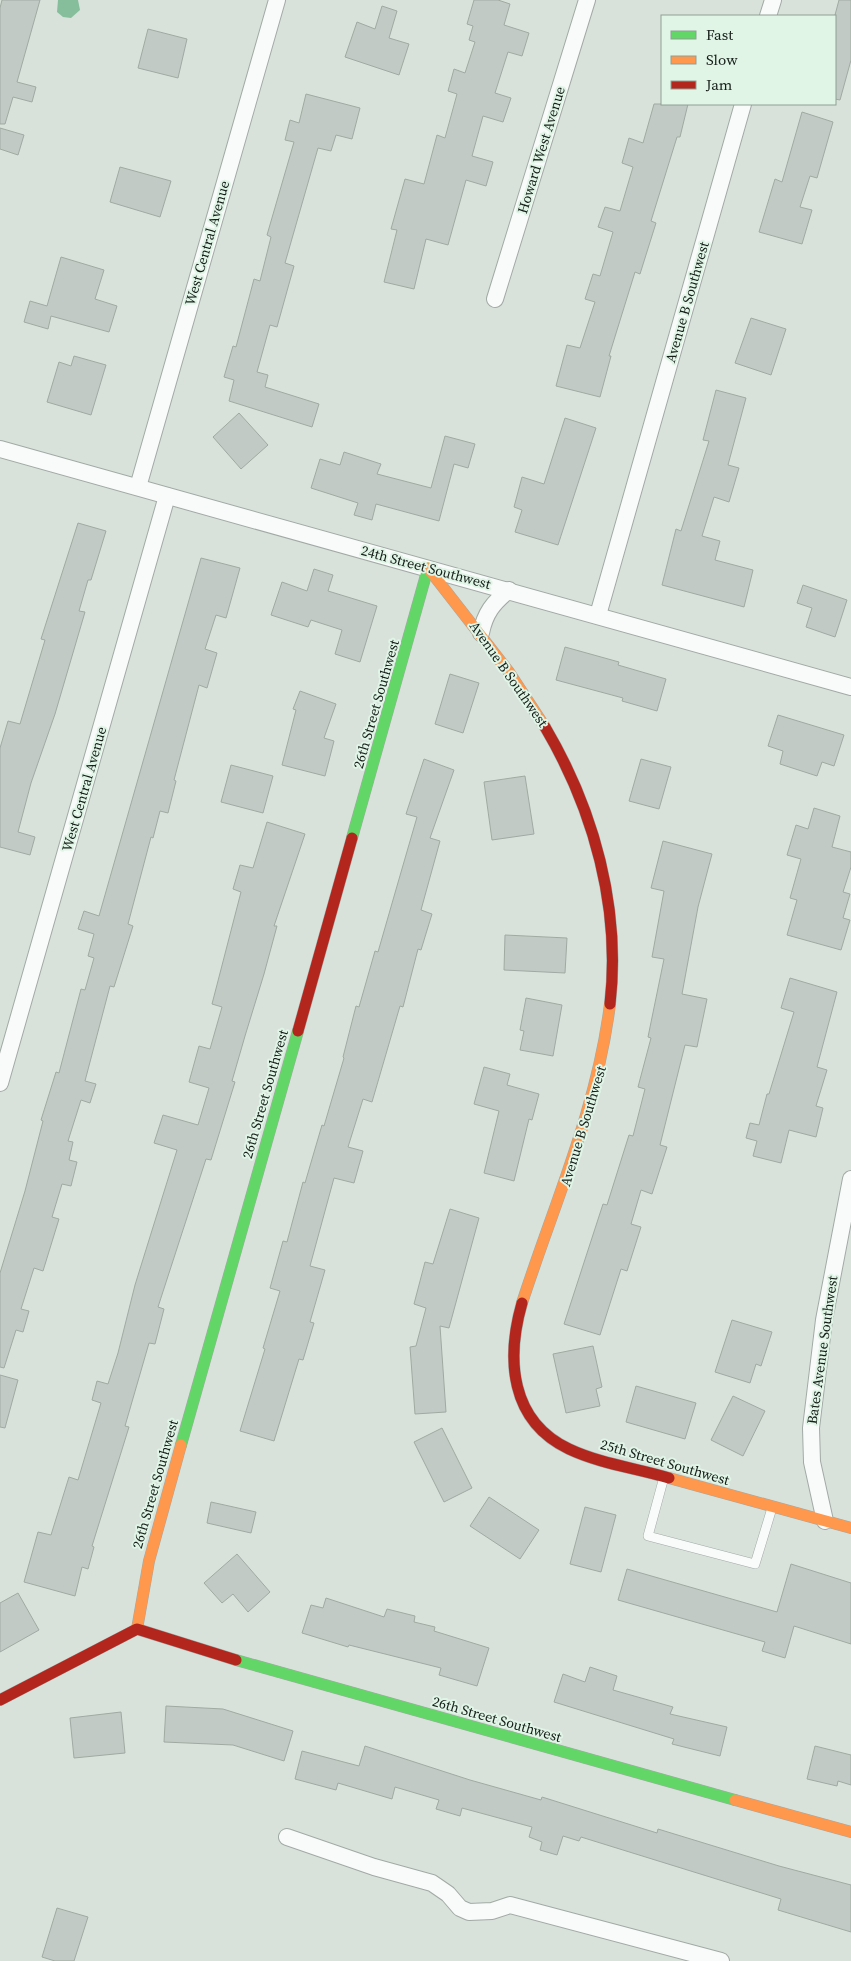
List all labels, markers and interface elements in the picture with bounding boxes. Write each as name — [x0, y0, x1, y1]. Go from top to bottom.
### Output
legend — [661, 15, 836, 105]
text: Fast — [706, 24, 733, 45]
text: Slow — [706, 49, 738, 70]
text: Jam — [705, 74, 733, 95]
street label: Howard West Avenue — [512, 84, 570, 216]
street label: West Central Avenue — [180, 178, 234, 308]
street label: Avenue B Southwest — [660, 239, 714, 365]
street label: 24th Street Southwest — [359, 540, 493, 594]
street label: Avenue B Southwest — [465, 617, 553, 731]
street label: 26th Street Southwest — [348, 637, 404, 771]
street label: West Central Avenue — [57, 724, 111, 854]
street label: 26th Street Southwest — [237, 1027, 293, 1161]
street label: Avenue B Southwest — [555, 1063, 611, 1189]
street label: Bates Avenue Southwest — [802, 1274, 842, 1426]
street label: 26th Street Southwest — [127, 1417, 183, 1551]
street label: 25th Street Southwest — [598, 1434, 732, 1490]
street label: 26th Street Southwest — [430, 1691, 564, 1747]

